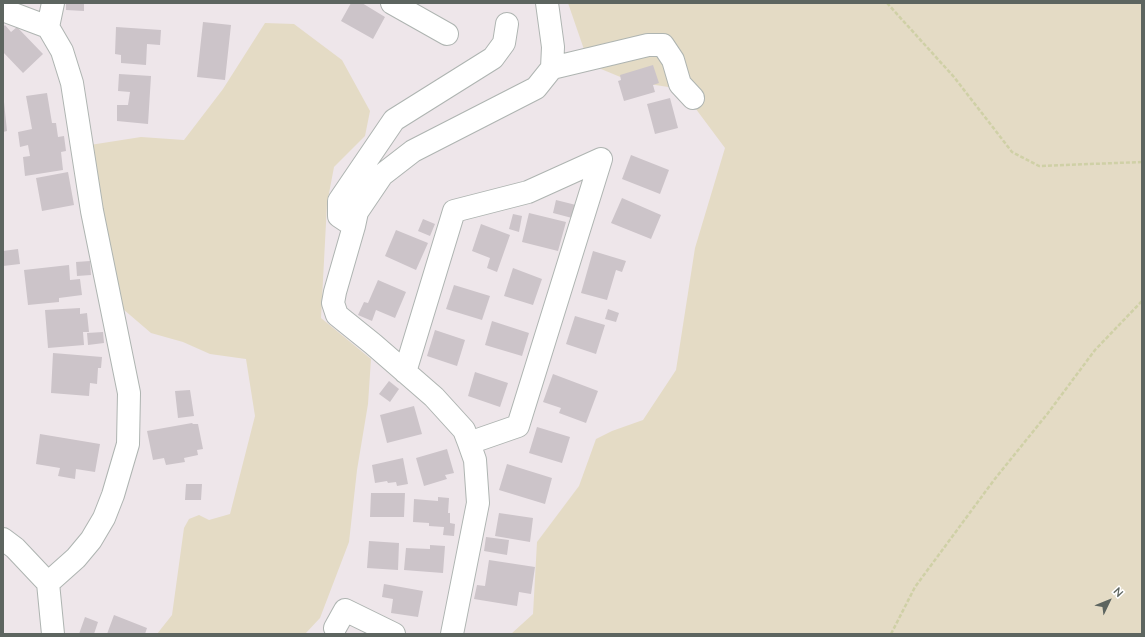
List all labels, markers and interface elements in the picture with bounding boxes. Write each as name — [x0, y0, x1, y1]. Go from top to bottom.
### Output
north arrow — [1089, 581, 1129, 621]
text: N — [1110, 584, 1126, 601]

